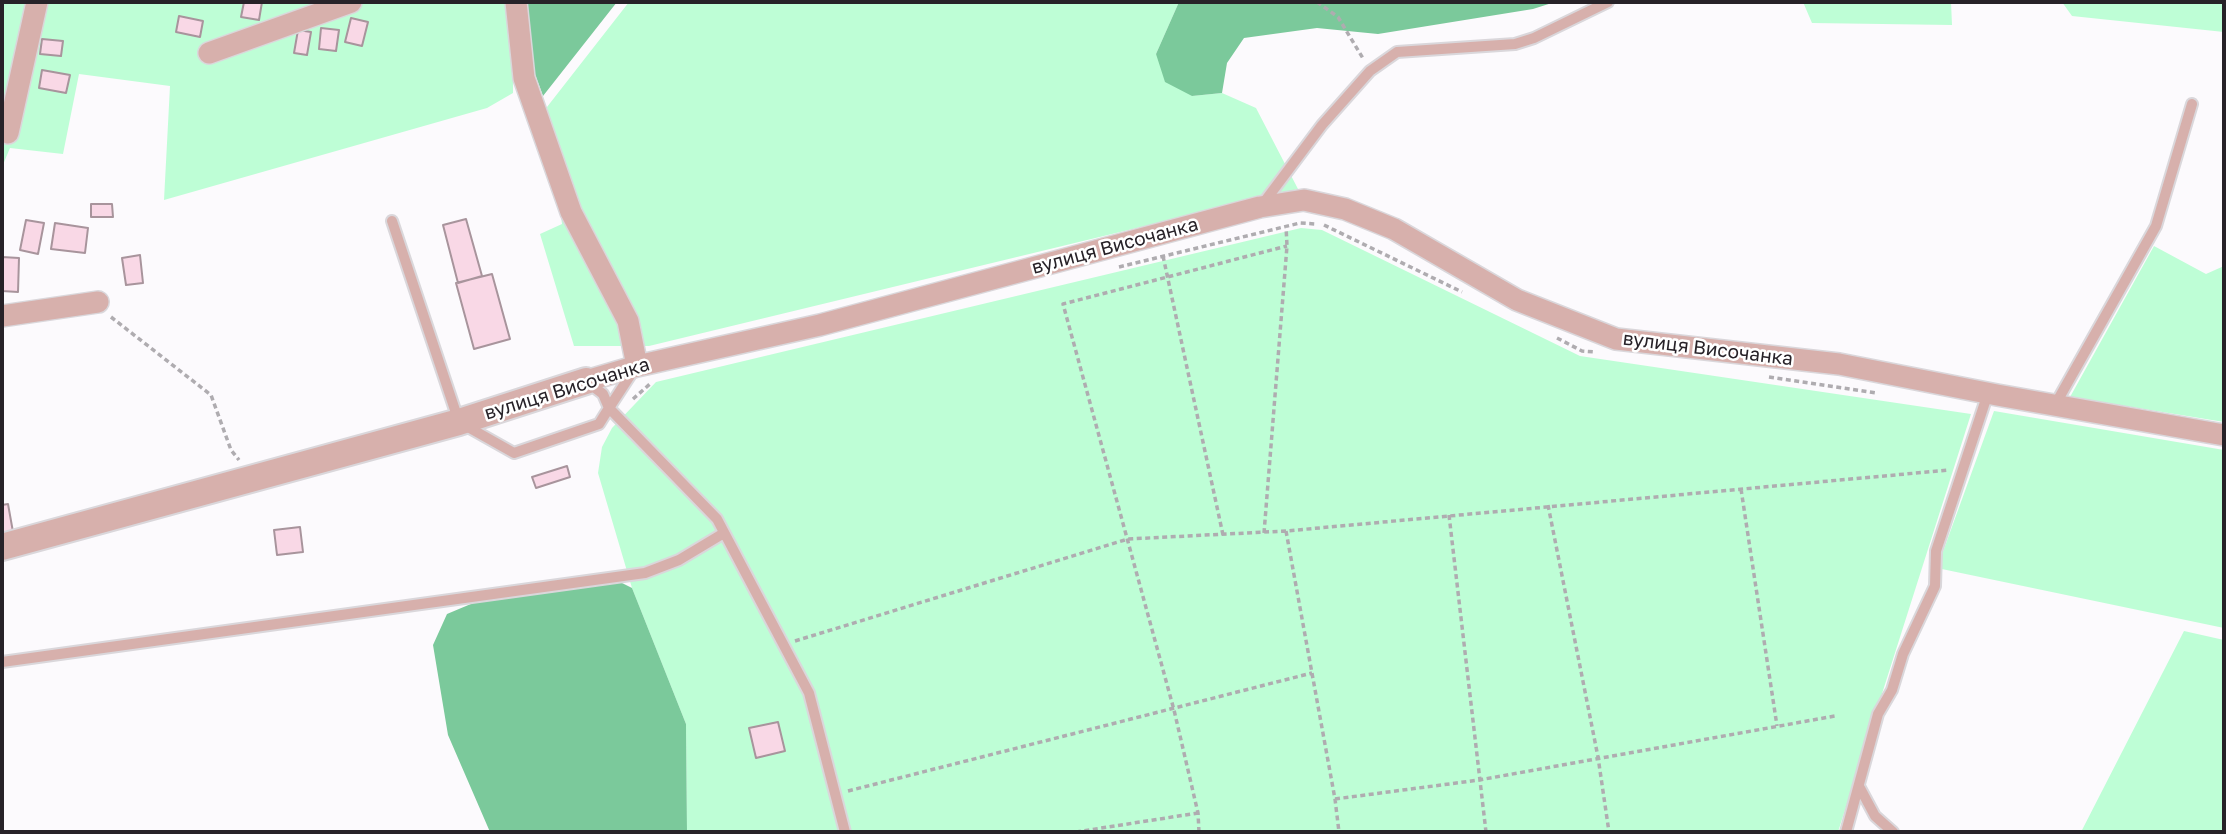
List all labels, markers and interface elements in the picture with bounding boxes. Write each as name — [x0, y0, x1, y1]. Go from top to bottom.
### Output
street label: вулиця Височанка — [1029, 213, 1201, 279]
street label: вулиця Височанка — [1622, 327, 1794, 371]
street label: вулиця Височанка — [482, 353, 652, 425]

